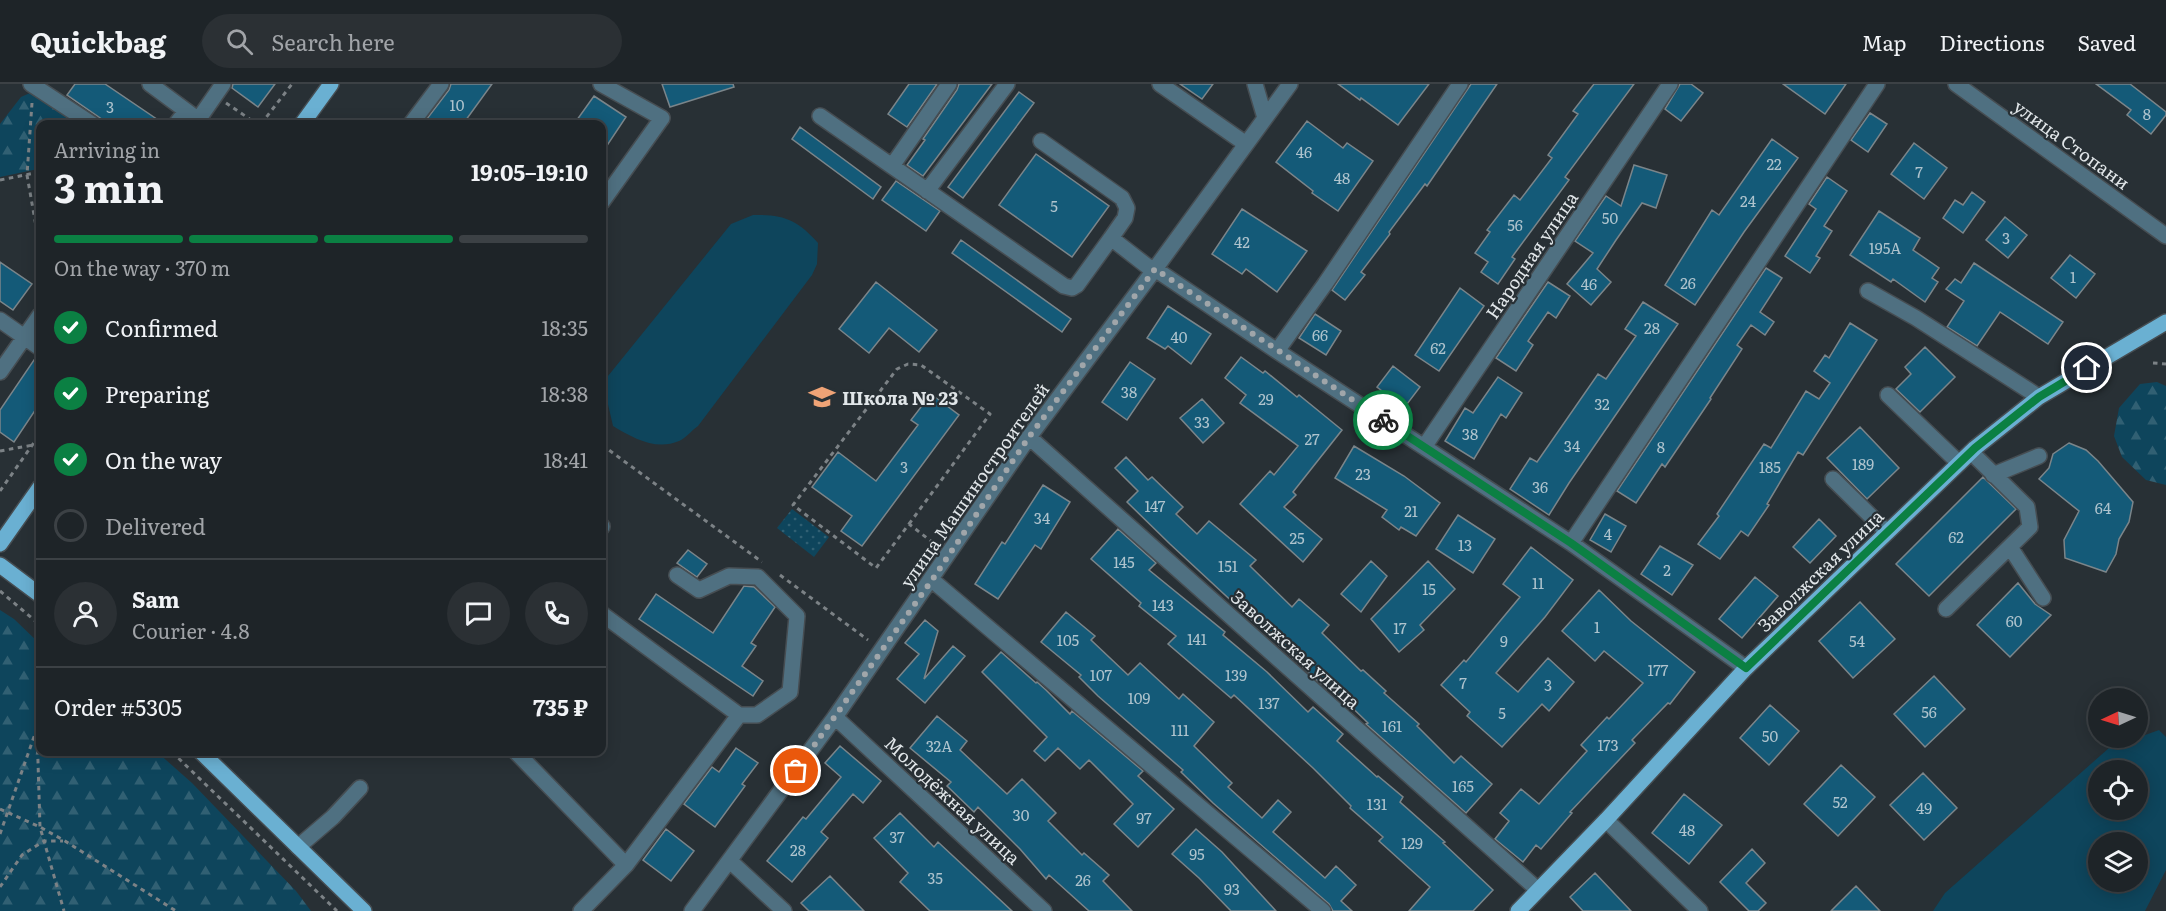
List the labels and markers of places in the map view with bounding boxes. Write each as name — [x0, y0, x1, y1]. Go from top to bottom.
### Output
pin — [2061, 342, 2112, 393]
school or university icon: Школа № 23 — [807, 382, 837, 412]
place label: Школа № 23 — [842, 384, 958, 411]
pin — [770, 745, 821, 796]

